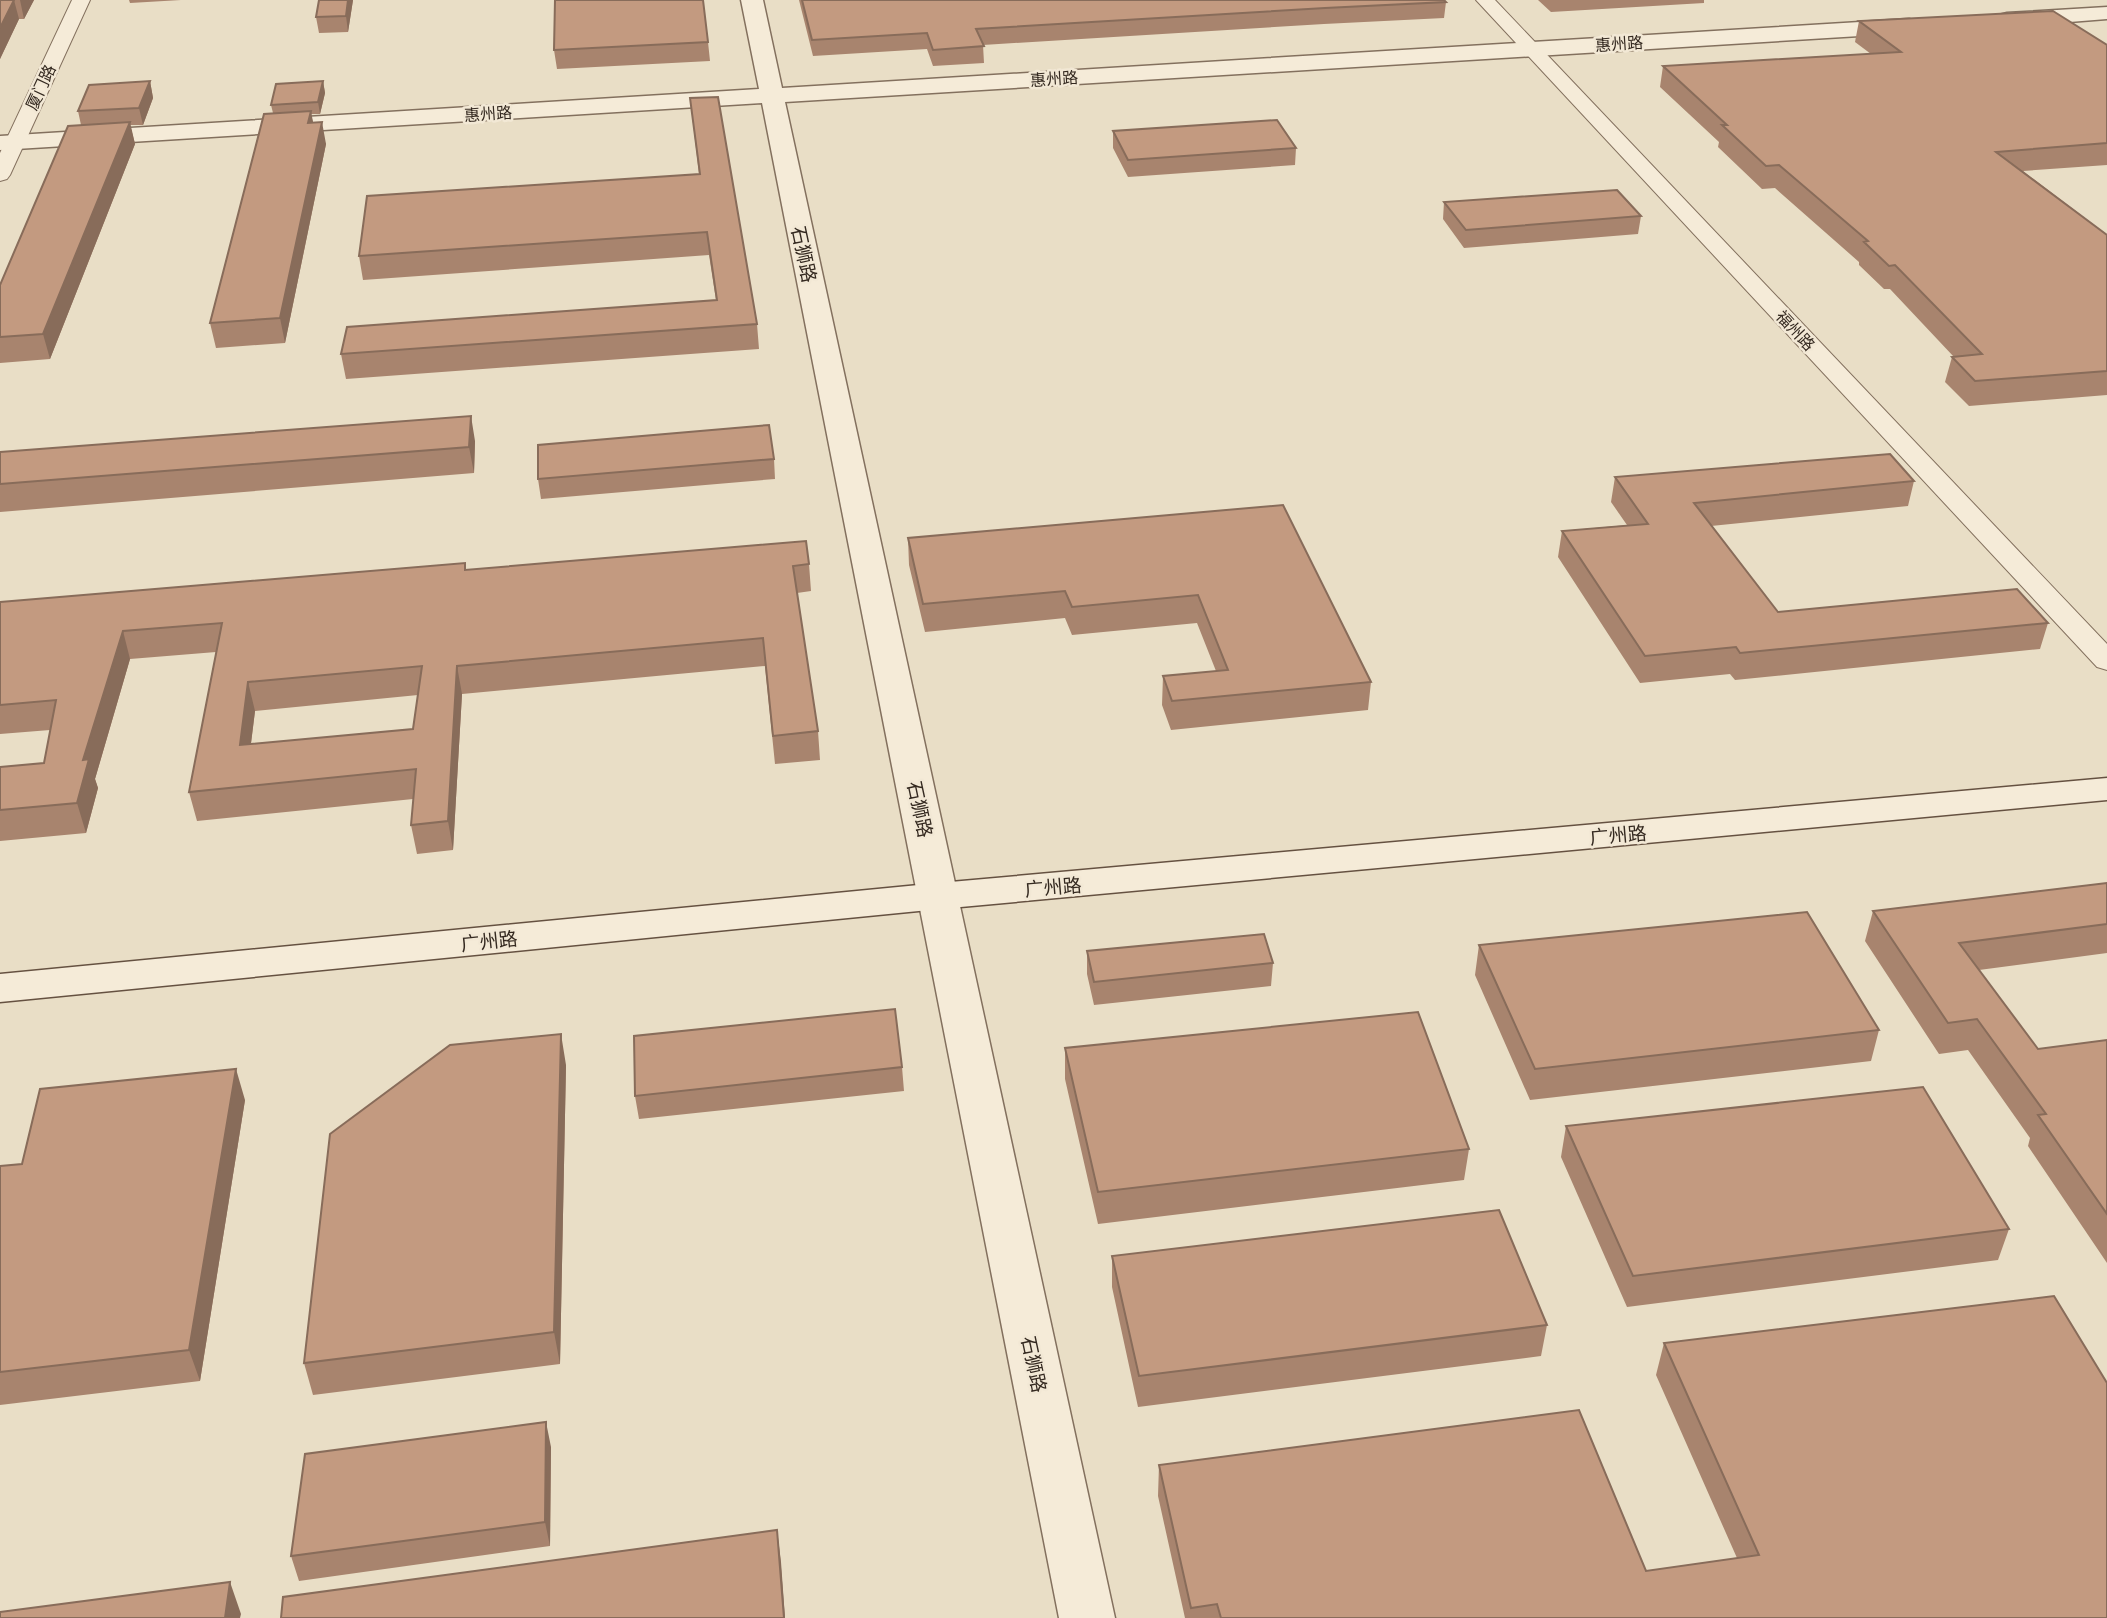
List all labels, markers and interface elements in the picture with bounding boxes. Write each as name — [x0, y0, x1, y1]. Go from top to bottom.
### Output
street label: 惠州路 — [1594, 31, 1644, 55]
street label: 厦门路 — [20, 61, 60, 113]
street label: 惠州路 — [1029, 66, 1079, 90]
street label: 惠州路 — [463, 101, 513, 125]
street label: 石狮路 — [786, 223, 824, 285]
street label: 福州路 — [1772, 305, 1820, 355]
street label: 石狮路 — [902, 778, 940, 840]
street label: 广州路 — [1588, 819, 1648, 849]
street label: 广州路 — [1023, 871, 1083, 901]
street label: 广州路 — [459, 924, 519, 956]
street label: 石狮路 — [1016, 1333, 1054, 1395]

